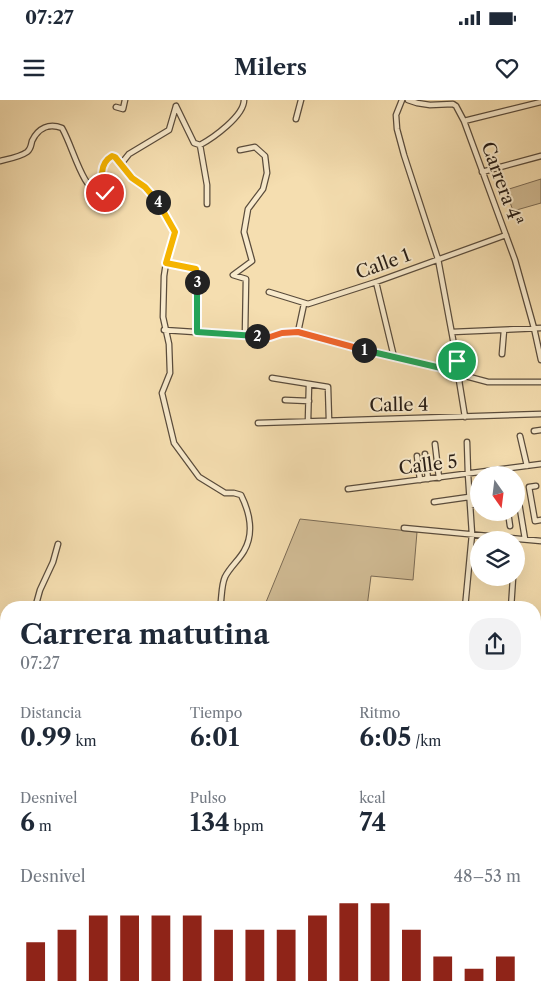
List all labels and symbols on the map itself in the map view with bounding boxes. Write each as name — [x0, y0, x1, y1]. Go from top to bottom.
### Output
street label: Carrera 4ª — [477, 139, 527, 229]
pin — [84, 172, 126, 214]
pin: 4 — [146, 190, 170, 214]
street label: Calle 1 — [353, 244, 414, 284]
pin: 3 — [184, 270, 210, 294]
pin: 2 — [244, 324, 270, 348]
pin: 1 — [352, 338, 376, 362]
pin — [436, 340, 478, 382]
street label: Calle 4 — [369, 393, 429, 417]
street label: Calle 5 — [398, 451, 458, 479]
north arrow — [470, 466, 525, 521]

